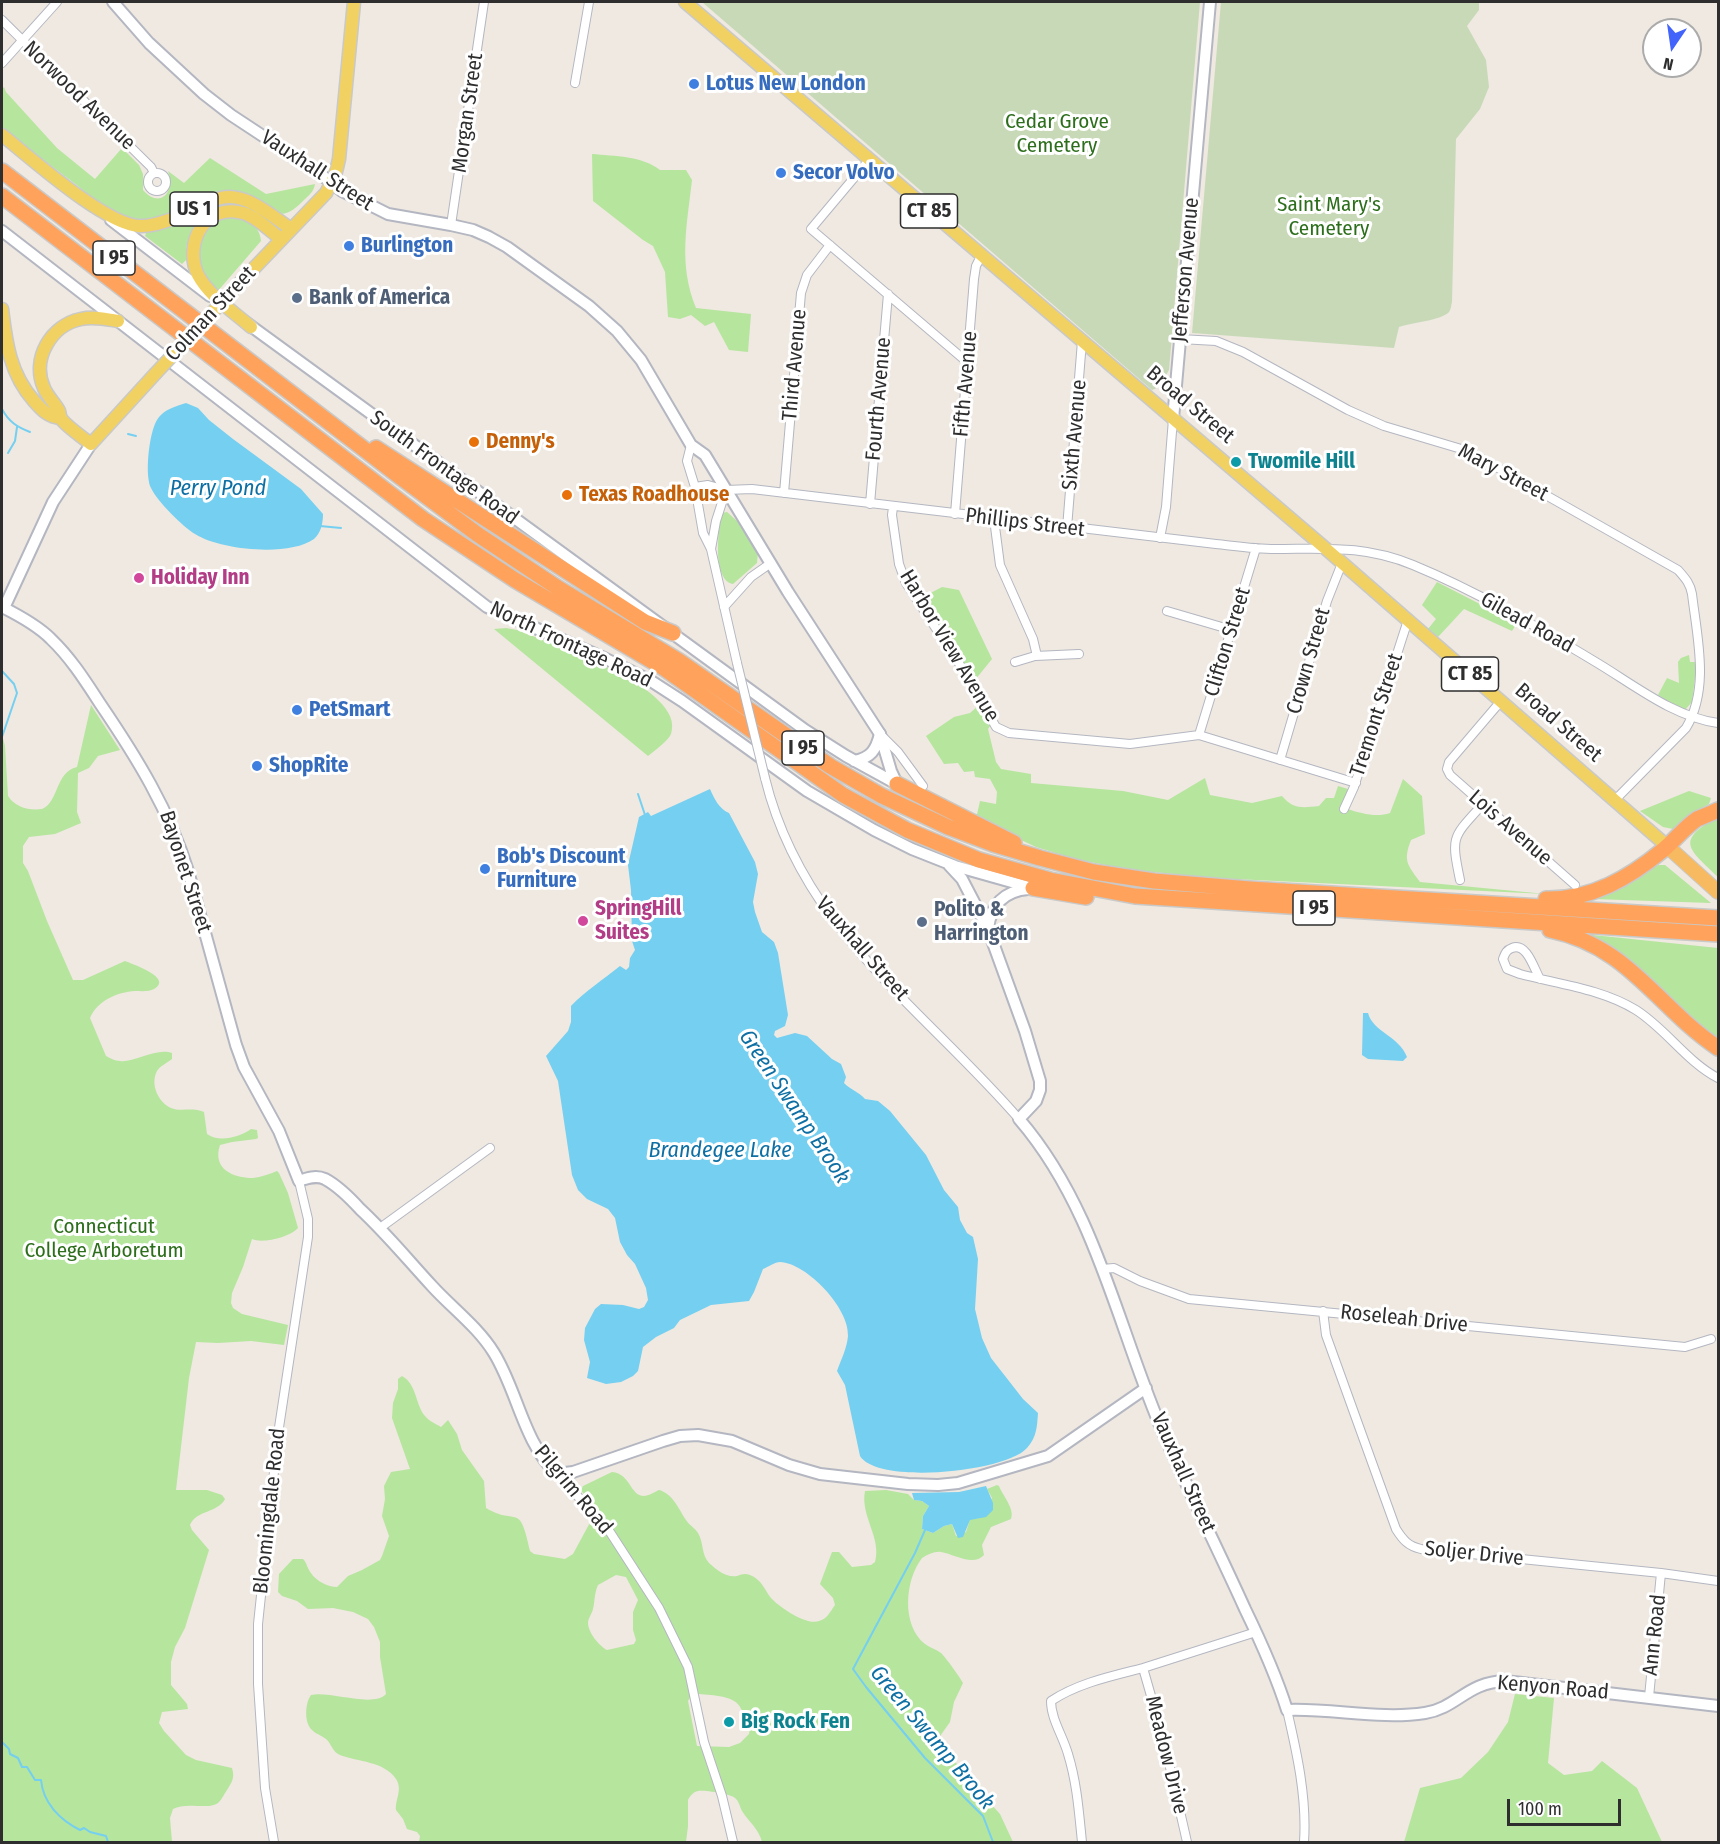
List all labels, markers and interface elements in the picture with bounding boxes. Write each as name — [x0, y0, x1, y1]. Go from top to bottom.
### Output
north arrow — [1642, 18, 1702, 78]
street label: Norwood Avenue — [18, 36, 140, 156]
street label: Morgan Street — [447, 52, 489, 174]
text: N — [1661, 54, 1675, 74]
place label: Lotus New London — [706, 71, 866, 97]
marker: Lotus New London — [687, 77, 701, 91]
park label: Cedar Grove Cemetery — [1005, 109, 1109, 159]
street label: Vauxhall Street — [256, 125, 378, 217]
place label: Secor Volvo — [793, 160, 895, 186]
marker: Secor Volvo — [774, 166, 788, 180]
road number: US 1 — [170, 192, 218, 226]
park label: Saint Mary's Cemetery — [1277, 192, 1381, 242]
road number: CT 85 — [900, 194, 958, 228]
street label: Jefferson Avenue — [1167, 197, 1205, 343]
place label: Burlington — [361, 233, 453, 259]
marker: Burlington — [342, 239, 356, 253]
road number: I 95 — [93, 241, 135, 275]
street label: Colman Street — [161, 261, 261, 367]
place label: Bank of America — [309, 285, 450, 311]
marker: Bank of America — [290, 291, 304, 305]
street label: Third Avenue — [778, 308, 812, 422]
street label: Fifth Avenue — [949, 330, 983, 438]
street label: Fourth Avenue — [861, 336, 897, 462]
street label: Broad Street — [1141, 361, 1239, 449]
street label: Sixth Avenue — [1058, 379, 1092, 491]
street label: South Frontage Road — [365, 406, 523, 530]
place label: Denny's — [486, 429, 555, 455]
marker: Denny's — [467, 435, 481, 449]
street label: Mary Street — [1454, 439, 1552, 507]
place label: Twomile Hill — [1248, 449, 1355, 475]
marker: Twomile Hill — [1229, 455, 1243, 469]
water label: Perry Pond — [170, 476, 266, 502]
place label: Texas Roadhouse — [579, 482, 729, 508]
marker: Texas Roadhouse — [560, 488, 574, 502]
street label: Phillips Street — [964, 503, 1086, 543]
place label: Holiday Inn — [151, 565, 250, 591]
street label: Harbor View Avenue — [894, 565, 1004, 727]
marker: Holiday Inn — [132, 571, 146, 585]
street label: Clifton Street — [1199, 584, 1257, 700]
street label: Gilead Road — [1476, 587, 1578, 659]
street label: North Frontage Road — [486, 596, 656, 694]
street label: Crown Street — [1282, 605, 1336, 717]
street label: Tremont Street — [1345, 650, 1409, 780]
road number: CT 85 — [1442, 657, 1498, 691]
street label: Broad Street — [1509, 678, 1607, 768]
place label: PetSmart — [309, 697, 390, 723]
marker: PetSmart — [290, 703, 304, 717]
road number: I 95 — [782, 731, 824, 765]
place label: ShopRite — [269, 753, 348, 779]
marker: ShopRite — [250, 759, 264, 773]
street label: Lois Avenue — [1463, 785, 1557, 871]
street label: Bayonet Street — [153, 808, 217, 936]
place label: Bob's Discount Furniture — [497, 844, 626, 894]
marker: Bob's Discount Furniture — [478, 862, 492, 876]
road number: I 95 — [1293, 891, 1335, 925]
street label: Vauxhall Street — [810, 892, 914, 1006]
place label: SpringHill Suites — [595, 896, 681, 946]
place label: Polito & Harrington — [934, 897, 1029, 947]
marker: SpringHill Suites — [576, 914, 590, 928]
marker: Polito & Harrington — [915, 915, 929, 929]
water label: Green Swamp Brook — [733, 1025, 855, 1189]
water label: Brandegee Lake — [648, 1138, 792, 1164]
park label: Connecticut College Arboretum — [24, 1214, 184, 1264]
street label: Roseleah Drive — [1339, 1300, 1469, 1338]
street label: Vauxhall Street — [1145, 1409, 1221, 1537]
street label: Bloomingdale Road — [249, 1427, 291, 1595]
street label: Pilgrim Road — [528, 1440, 618, 1540]
street label: Soljer Drive — [1423, 1536, 1525, 1572]
street label: Ann Road — [1638, 1593, 1672, 1677]
water label: Green Swamp Brook — [864, 1661, 1000, 1815]
street label: Kenyon Road — [1496, 1671, 1610, 1705]
street label: Meadow Drive — [1139, 1693, 1193, 1817]
place label: Big Rock Fen — [741, 1709, 850, 1735]
marker: Big Rock Fen — [722, 1715, 736, 1729]
scale bar — [1510, 1787, 1624, 1825]
text: 100 m — [1518, 1798, 1562, 1820]

